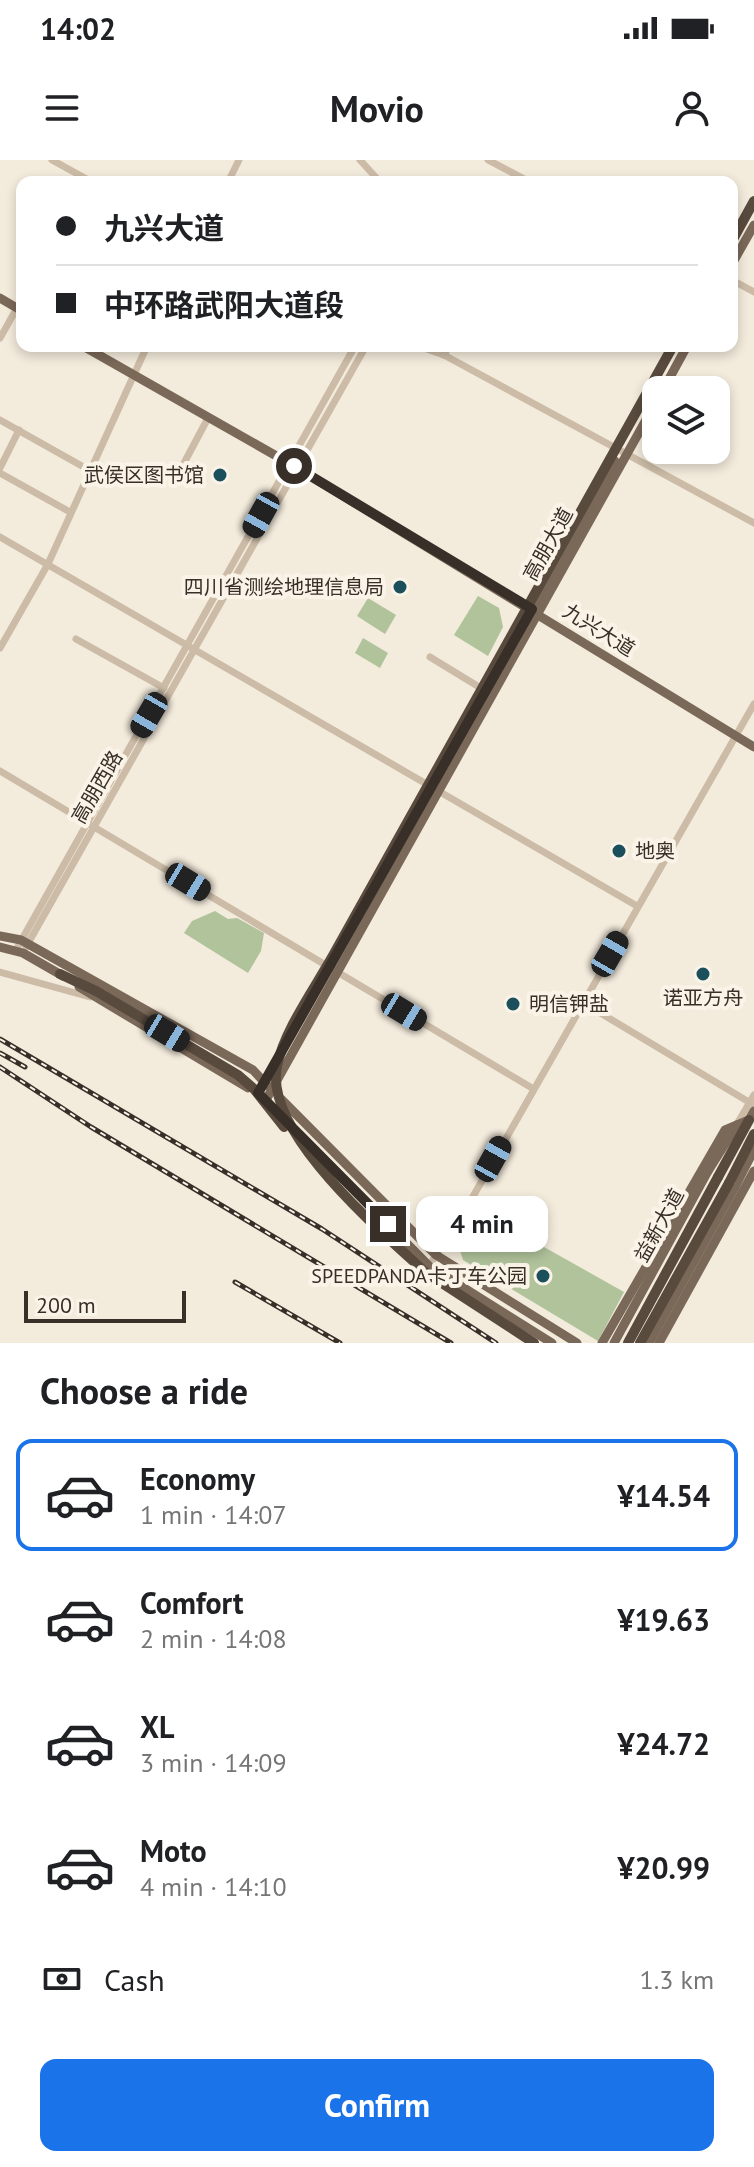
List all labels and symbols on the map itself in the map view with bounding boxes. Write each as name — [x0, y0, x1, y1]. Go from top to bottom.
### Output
route start — [276, 448, 312, 484]
place label: 武侯区图书馆 — [84, 462, 204, 488]
marker: 武侯区图书馆 — [211, 466, 229, 484]
car — [239, 488, 283, 542]
street label: 高朋大道 — [517, 503, 579, 585]
place label: 四川省测绘地理信息局 — [184, 574, 384, 600]
marker: 四川省测绘地理信息局 — [391, 578, 409, 596]
street label: 九兴大道 — [558, 598, 640, 662]
car — [127, 688, 171, 742]
street label: 高朋西路 — [66, 746, 128, 828]
place label: 地奥 — [635, 838, 675, 864]
marker: 地奥 — [610, 842, 628, 860]
car — [161, 859, 215, 905]
car — [588, 927, 632, 981]
marker: 诺亚方舟 — [694, 965, 712, 983]
place label: 诺亚方舟 — [663, 985, 743, 1011]
car — [377, 989, 431, 1035]
place label: 明信钾盐 — [529, 991, 609, 1017]
marker: 明信钾盐 — [504, 995, 522, 1013]
car — [140, 1010, 194, 1056]
car — [471, 1132, 515, 1186]
street label: 益新大道 — [628, 1184, 690, 1266]
callout: 4 min — [416, 1196, 548, 1252]
route end — [370, 1206, 406, 1242]
place label: SPEEDPANDA卡丁车公园 — [311, 1263, 527, 1289]
marker: SPEEDPANDA卡丁车公园 — [534, 1267, 552, 1285]
scale bar — [24, 1287, 186, 1323]

